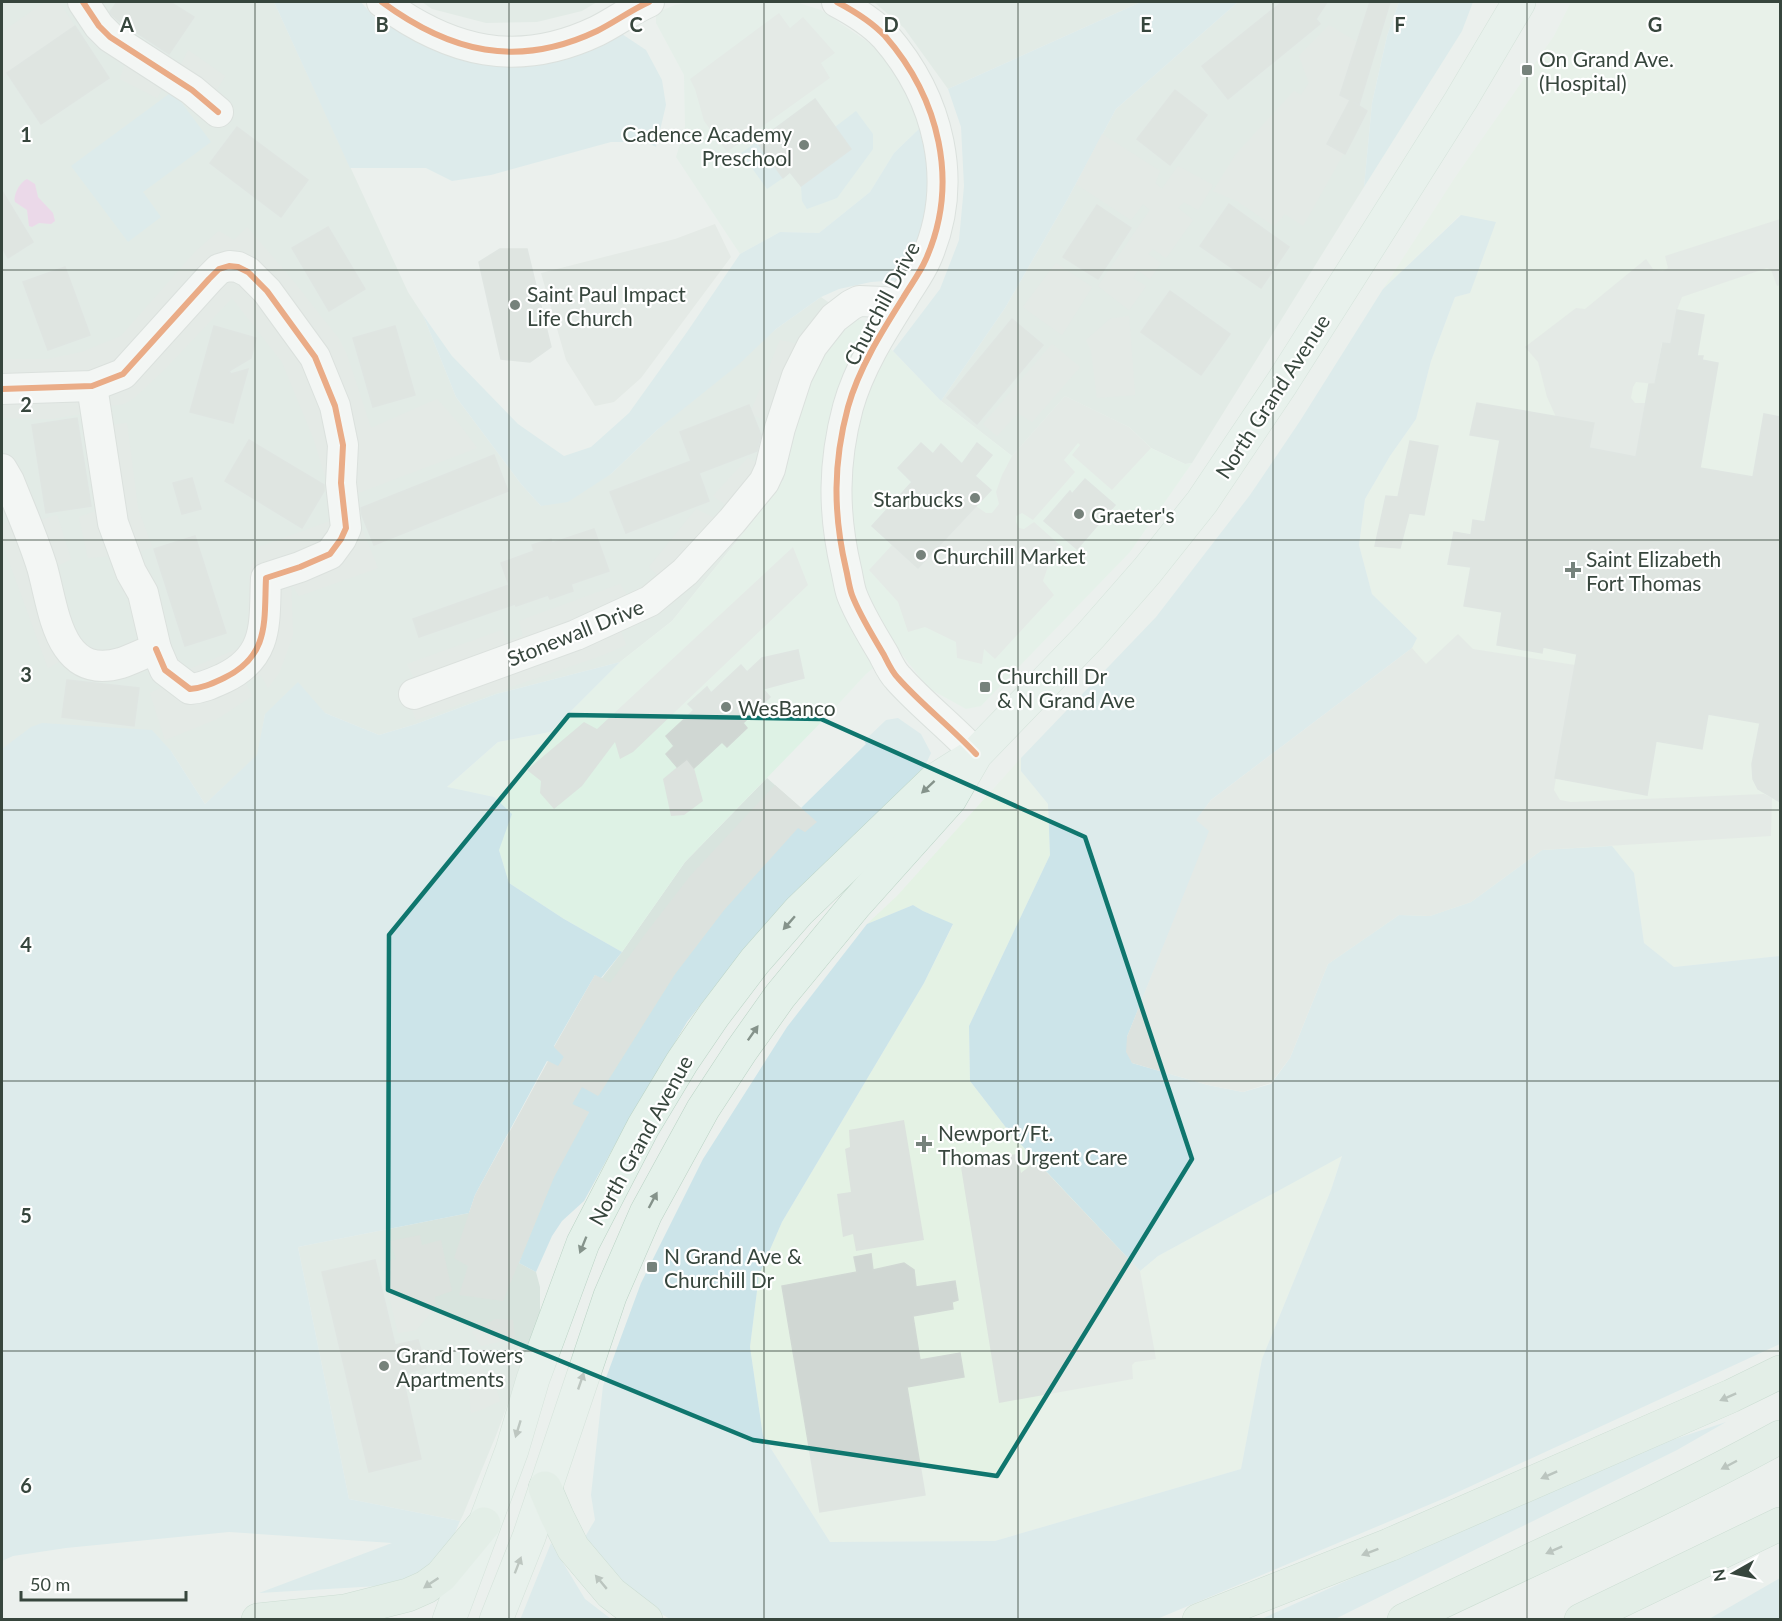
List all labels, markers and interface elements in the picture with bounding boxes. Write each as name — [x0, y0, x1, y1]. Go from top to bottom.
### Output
text: A — [119, 12, 134, 36]
text: B — [375, 12, 389, 36]
text: C — [629, 12, 643, 36]
text: D — [883, 12, 899, 36]
text: E — [1140, 12, 1152, 36]
text: F — [1394, 12, 1406, 36]
text: G — [1648, 12, 1662, 36]
place label: On Grand Ave. (Hospital) — [1539, 46, 1674, 95]
marker: On Grand Ave. (Hospital) — [1520, 63, 1534, 77]
place label: Cadence Academy Preschool — [622, 121, 792, 170]
text: 1 — [20, 122, 32, 146]
marker: Cadence Academy Preschool — [797, 138, 811, 152]
street label: Churchill Drive — [838, 237, 924, 369]
place label: Saint Paul Impact Life Church — [527, 281, 686, 330]
marker: Saint Paul Impact Life Church — [508, 298, 522, 312]
street label: North Grand Avenue — [1210, 309, 1334, 483]
text: 2 — [20, 392, 32, 416]
place label: Starbucks — [873, 486, 963, 511]
marker: Starbucks — [968, 491, 982, 505]
place label: Graeter's — [1091, 502, 1175, 527]
marker: Graeter's — [1072, 507, 1086, 521]
place label: Churchill Market — [933, 543, 1086, 568]
place label: Saint Elizabeth Fort Thomas — [1586, 546, 1721, 595]
marker: Churchill Market — [914, 548, 928, 562]
marker: Saint Elizabeth Fort Thomas — [1564, 561, 1582, 579]
street label: Stonewall Drive — [503, 593, 647, 671]
text: 3 — [20, 662, 32, 686]
place label: Churchill Dr & N Grand Ave — [997, 663, 1135, 712]
marker: Churchill Dr & N Grand Ave — [978, 680, 992, 694]
place label: WesBanco — [738, 695, 836, 720]
marker: WesBanco — [719, 700, 733, 714]
one-way arrow — [922, 779, 936, 793]
one-way arrow — [783, 915, 796, 930]
text: 4 — [20, 932, 32, 956]
one-way arrow — [747, 1025, 759, 1040]
street label: North Grand Avenue — [583, 1051, 697, 1229]
place label: Newport/Ft. Thomas Urgent Care — [938, 1120, 1128, 1169]
marker: Newport/Ft. Thomas Urgent Care — [915, 1135, 933, 1153]
one-way arrow — [648, 1191, 658, 1208]
text: 5 — [20, 1203, 32, 1227]
one-way arrow — [578, 1237, 588, 1255]
place label: N Grand Ave & Churchill Dr — [664, 1243, 802, 1292]
marker: N Grand Ave & Churchill Dr — [645, 1260, 659, 1274]
place label: Grand Towers Apartments — [396, 1342, 523, 1391]
marker: Grand Towers Apartments — [377, 1359, 391, 1373]
one-way arrow — [577, 1372, 586, 1390]
one-way arrow — [1718, 1392, 1736, 1402]
one-way arrow — [513, 1420, 522, 1438]
one-way arrow — [1720, 1460, 1737, 1470]
one-way arrow — [1540, 1470, 1557, 1479]
text: 6 — [20, 1473, 32, 1497]
north arrow — [1704, 1543, 1764, 1603]
one-way arrow — [1545, 1545, 1562, 1554]
one-way arrow — [1361, 1548, 1379, 1558]
one-way arrow — [514, 1556, 523, 1574]
scale bar — [21, 1564, 186, 1602]
text: N — [1708, 1568, 1729, 1583]
text: 50 m — [30, 1573, 70, 1595]
one-way arrow — [595, 1574, 608, 1590]
one-way arrow — [423, 1577, 439, 1588]

